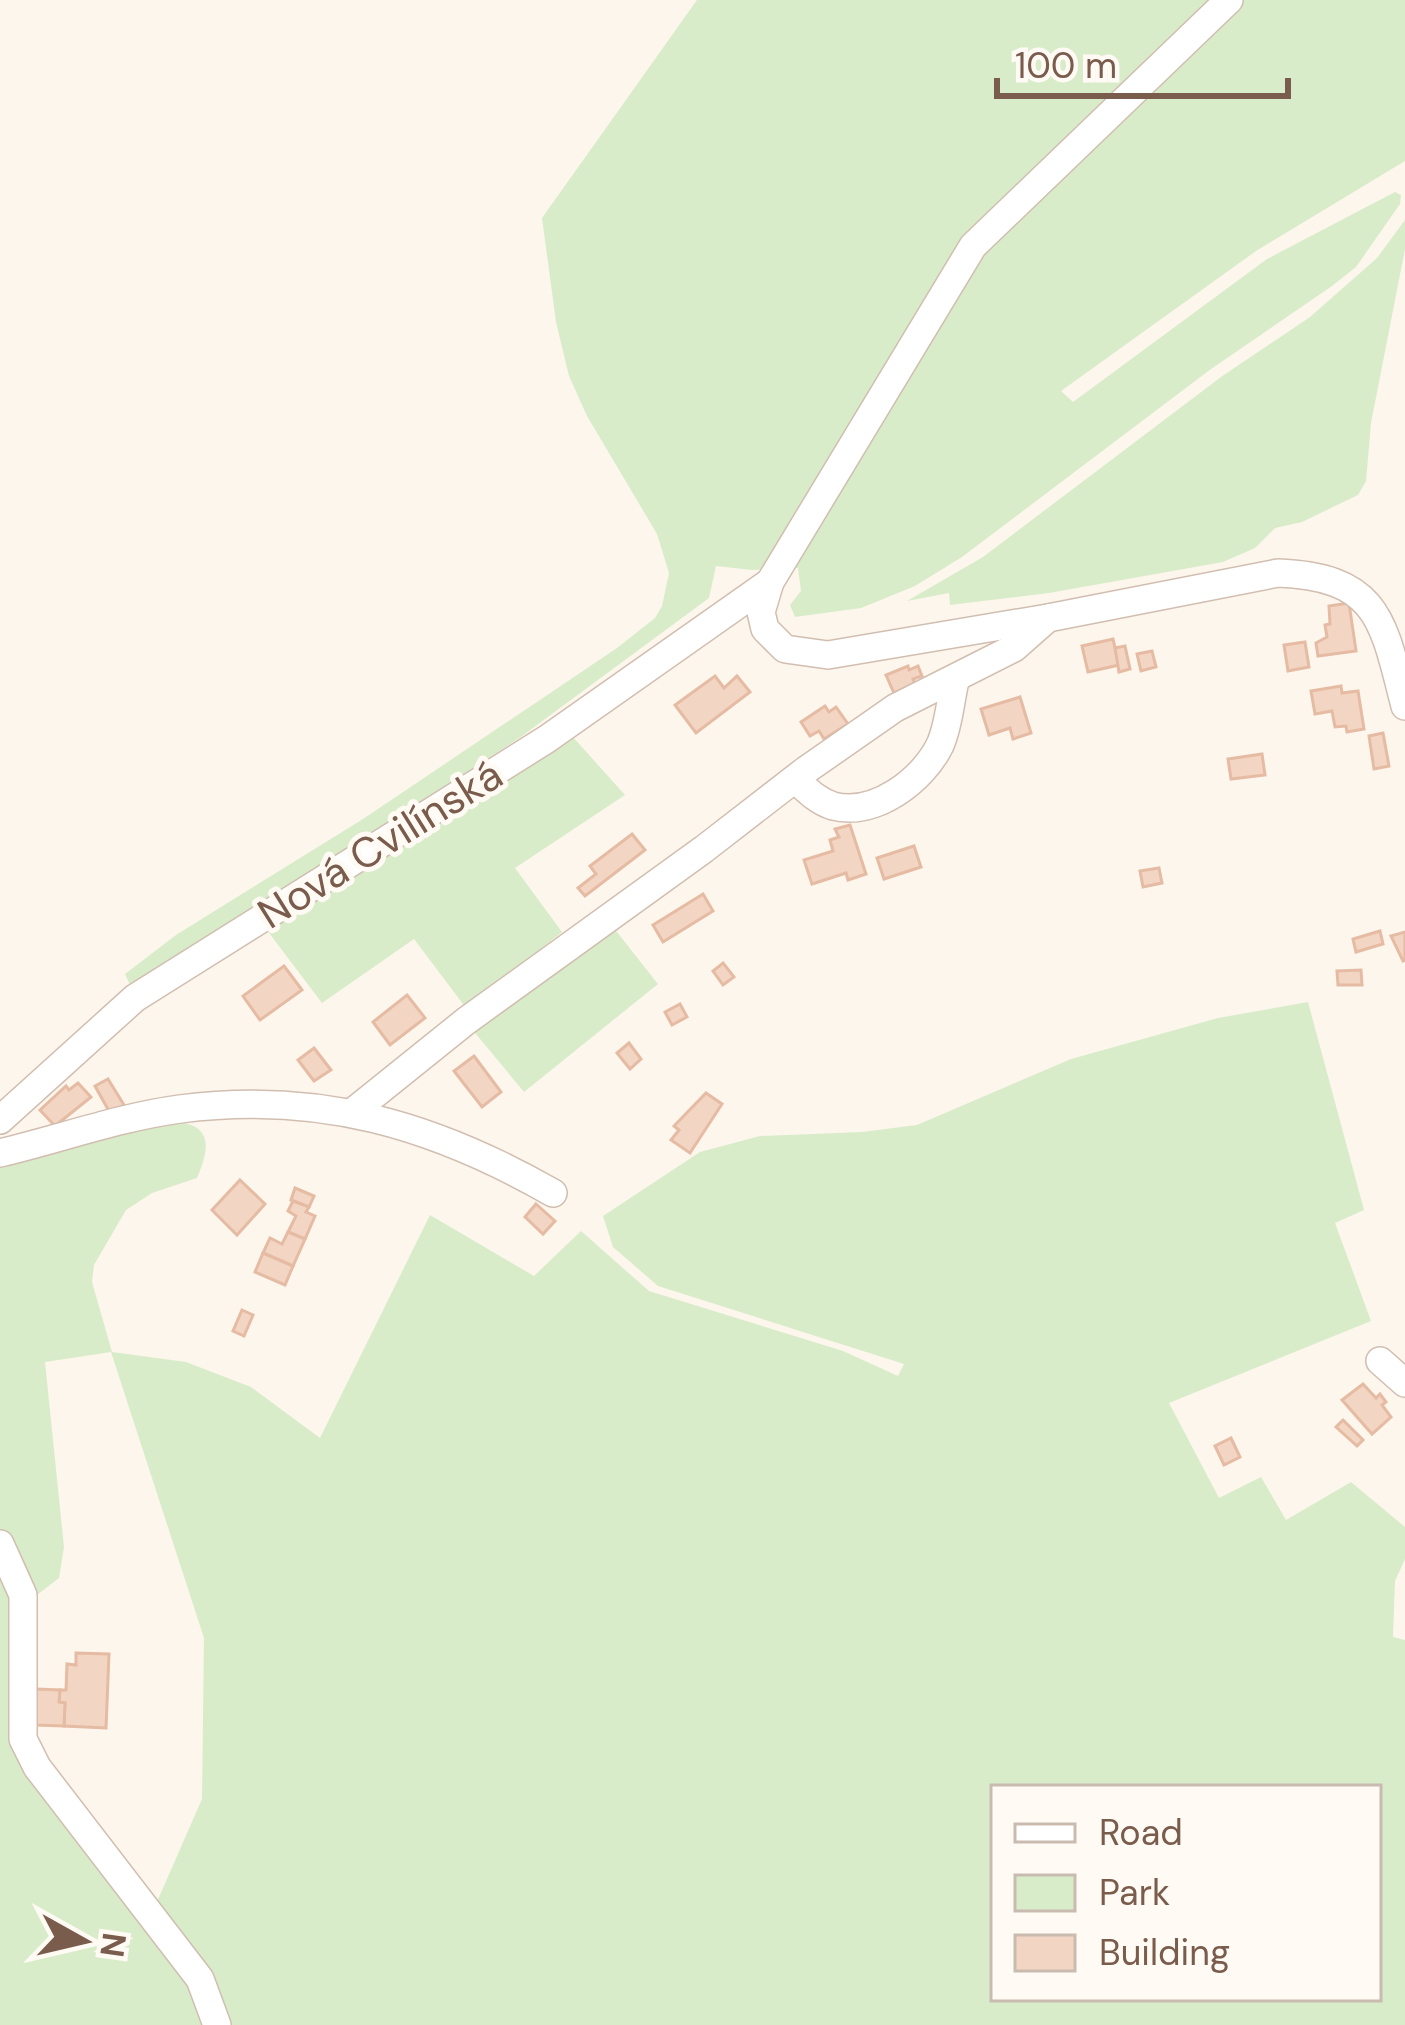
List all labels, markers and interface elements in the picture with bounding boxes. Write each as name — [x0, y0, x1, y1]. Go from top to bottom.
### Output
scale bar — [997, 24, 1288, 98]
text: 100 m — [1015, 42, 1117, 89]
street label: Nová Cvilínská — [248, 747, 512, 941]
legend — [991, 1785, 1381, 2001]
text: Road — [1099, 1809, 1183, 1856]
text: Park — [1099, 1869, 1170, 1916]
north arrow — [24, 1881, 144, 2001]
text: Building — [1099, 1929, 1230, 1976]
text: N — [90, 1930, 136, 1960]

